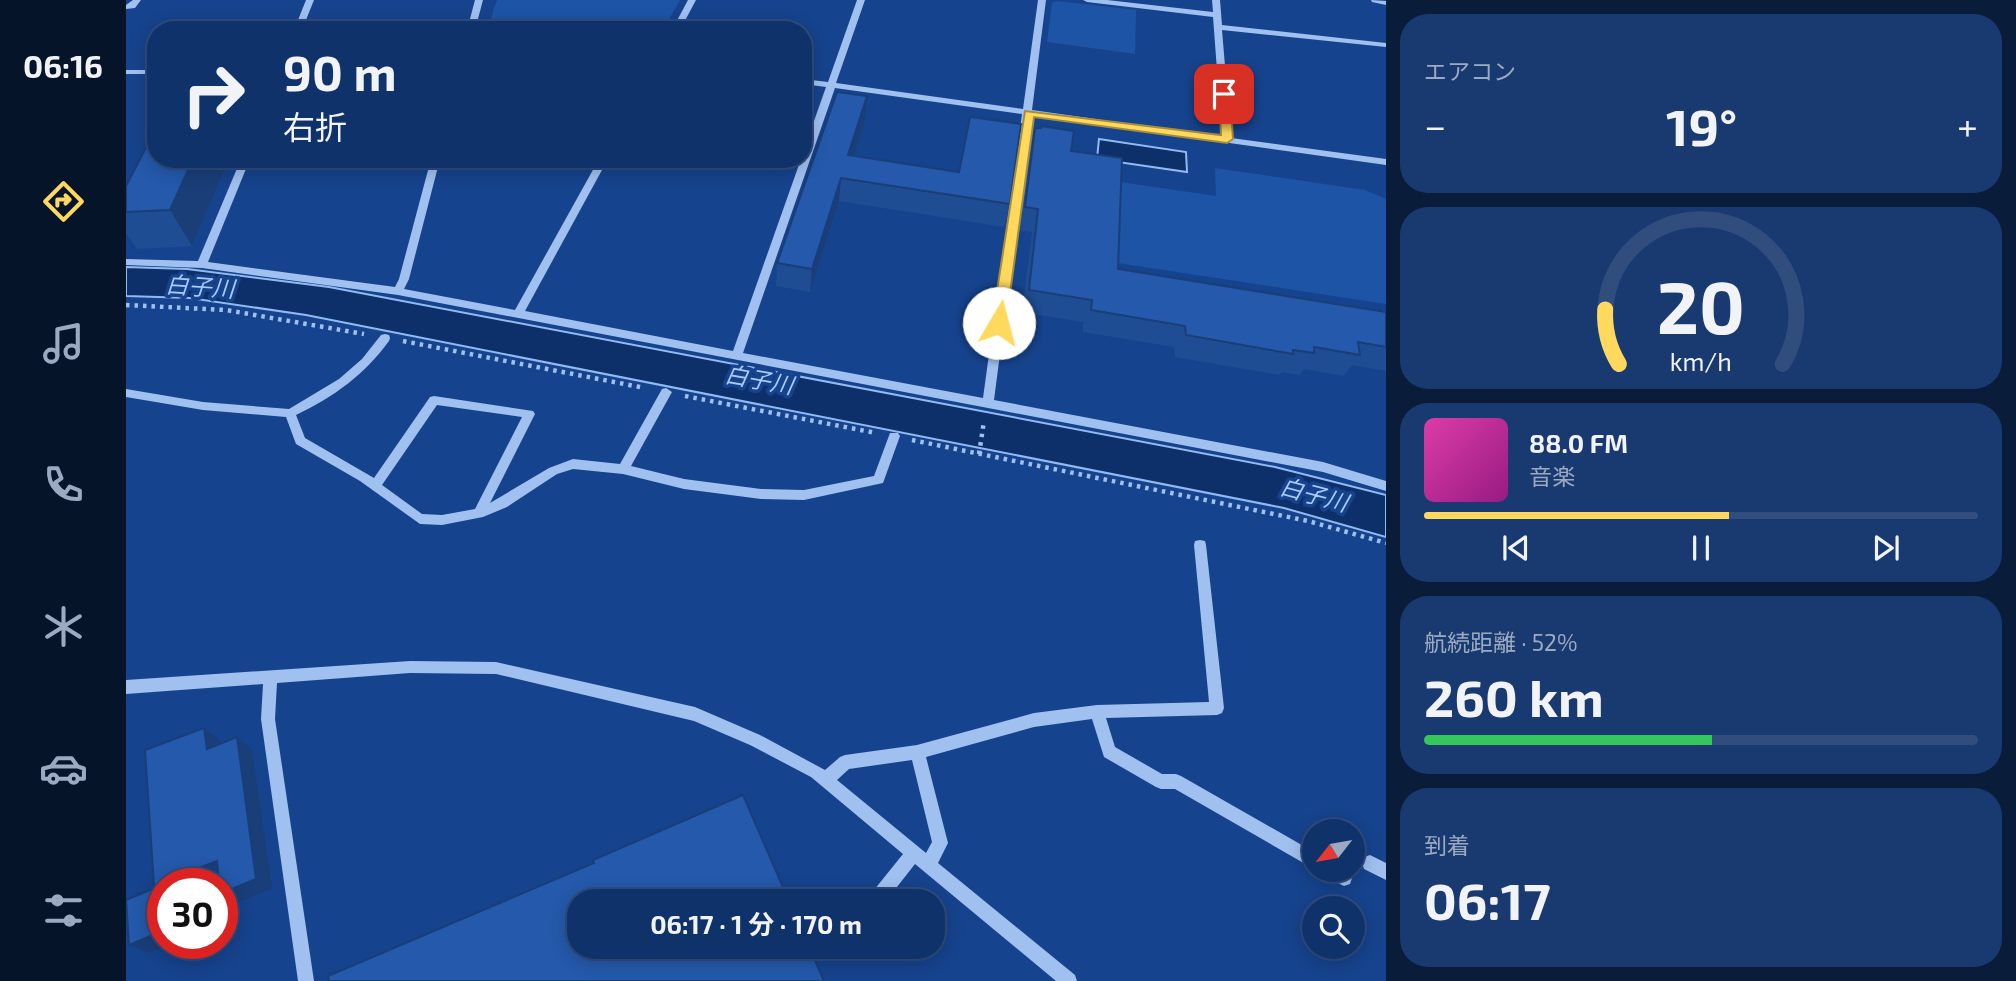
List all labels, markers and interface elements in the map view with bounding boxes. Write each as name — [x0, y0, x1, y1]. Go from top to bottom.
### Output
text: 90 m — [283, 42, 397, 101]
text: 06:16 — [23, 46, 103, 84]
icon: right — [168, 49, 259, 140]
text: エアコン — [1424, 57, 1516, 85]
pin — [1194, 64, 1254, 124]
icon: arrive — [1205, 75, 1243, 113]
text: 19° — [1666, 94, 1737, 156]
text: − — [1424, 102, 1446, 148]
text: + — [1957, 102, 1978, 148]
text: 右折 — [283, 107, 347, 145]
icon: directions — [39, 177, 88, 226]
text: 20 — [1657, 261, 1745, 349]
water label: 白子川 — [165, 270, 238, 303]
position arrow — [962, 286, 1036, 360]
icon: music — [39, 319, 88, 368]
text: km/h — [1670, 346, 1732, 376]
water label: 白子川 — [723, 359, 799, 399]
text: 88.0 FM — [1529, 427, 1628, 458]
icon: phone — [39, 460, 88, 509]
text: 音楽 — [1529, 462, 1575, 490]
water label: 白子川 — [1277, 472, 1354, 517]
icon: previous — [1497, 529, 1535, 567]
icon: pause — [1682, 529, 1720, 567]
icon: next — [1867, 529, 1905, 567]
icon: climate — [39, 602, 88, 651]
text: 航続距離 · 52% — [1424, 628, 1578, 656]
text: 260 km — [1424, 665, 1604, 727]
icon: car — [39, 744, 88, 793]
north arrow — [1302, 819, 1365, 882]
map controls — [1302, 819, 1365, 959]
text: 到着 — [1424, 831, 1470, 859]
speed limit sign: 30 — [147, 868, 238, 959]
text: 06:17 — [1424, 868, 1551, 930]
icon: filters — [39, 886, 88, 935]
button: search — [1302, 896, 1365, 959]
text: 06:17 · 1 分 · 170 m — [650, 908, 862, 939]

